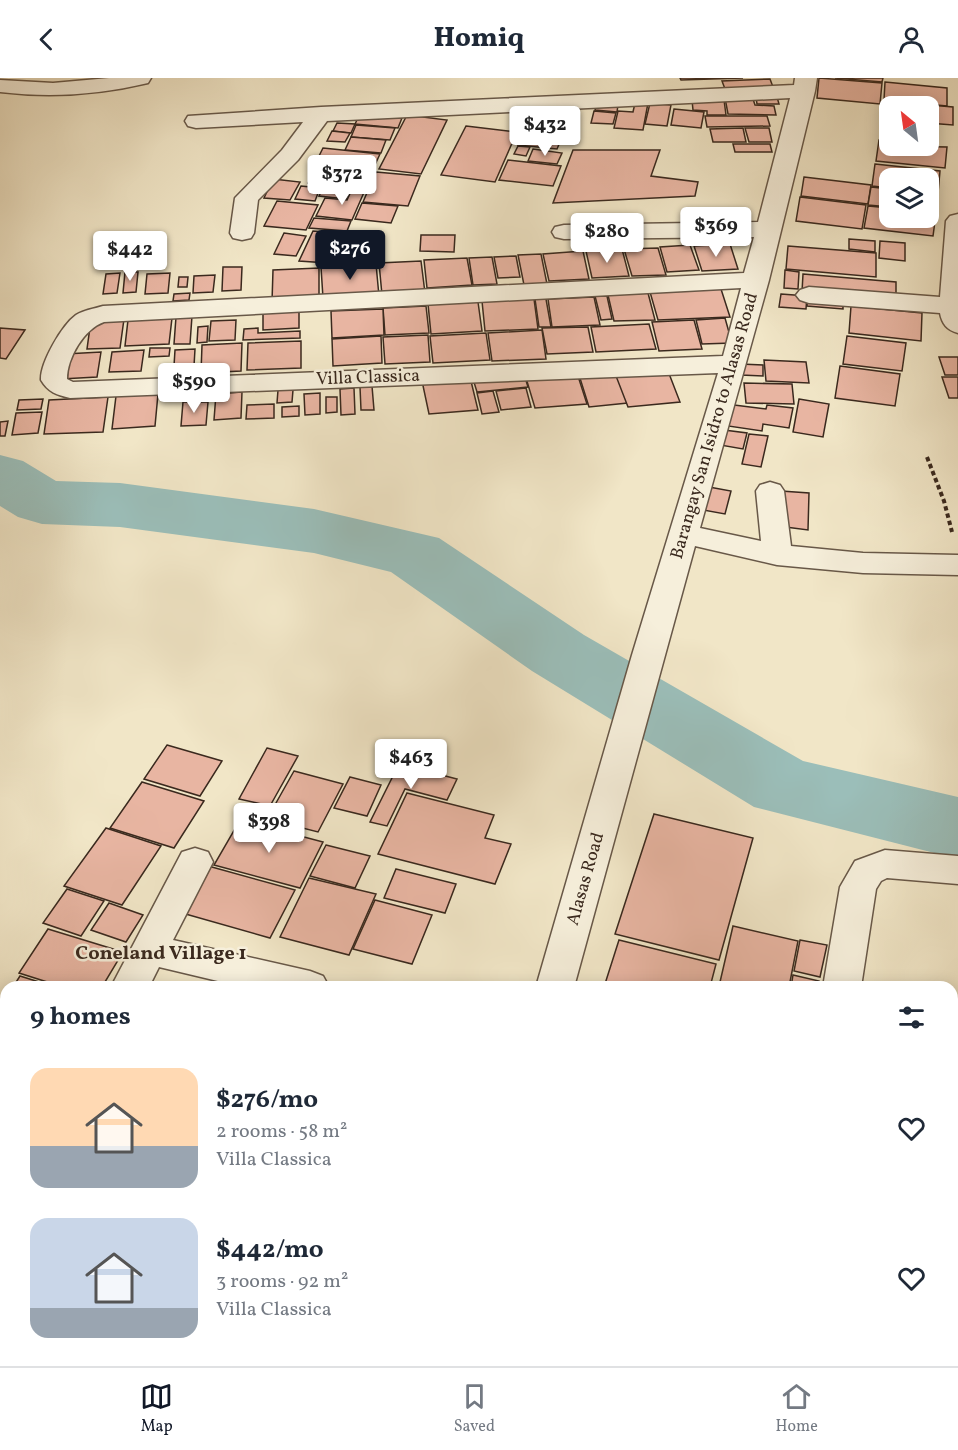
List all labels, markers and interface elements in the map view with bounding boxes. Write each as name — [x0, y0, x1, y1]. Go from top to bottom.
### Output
text: Homiq — [434, 20, 524, 58]
icon: back — [30, 23, 63, 56]
icon: person — [895, 23, 928, 56]
north arrow — [879, 96, 939, 156]
map controls — [879, 96, 939, 228]
pin: $432 — [509, 106, 581, 157]
text: $432 — [523, 111, 567, 139]
pin: $372 — [306, 155, 378, 206]
text: $372 — [321, 160, 363, 188]
button: layers — [879, 168, 939, 228]
pin: $369 — [680, 207, 752, 258]
text: $369 — [694, 212, 738, 240]
pin: $280 — [571, 213, 643, 264]
text: $280 — [585, 218, 629, 246]
pin: $276 — [314, 230, 386, 281]
pin: $442 — [94, 231, 166, 282]
text: $276 — [329, 235, 371, 263]
text: $442 — [107, 236, 153, 264]
street label: Barangay San Isidro to Alasas Road — [665, 290, 765, 562]
pin: $590 — [158, 363, 230, 414]
street label: Villa Classica — [316, 364, 420, 392]
text: $590 — [172, 368, 216, 396]
pin: $463 — [375, 739, 447, 790]
text: $463 — [389, 744, 433, 772]
pin: $398 — [233, 803, 305, 854]
text: $398 — [248, 808, 291, 836]
street label: Alasas Road — [561, 830, 611, 928]
district label: Coneland Village 1 — [75, 940, 247, 968]
text: 9 homes — [30, 999, 131, 1035]
icon: filters — [895, 1001, 928, 1034]
text: $276/mo — [216, 1082, 318, 1118]
icon: home — [78, 1092, 150, 1164]
icon: heart — [895, 1112, 928, 1145]
text: 2 rooms · 58 m² — [216, 1118, 347, 1146]
text: Villa Classica — [216, 1146, 332, 1174]
text: $442/mo — [216, 1232, 324, 1268]
icon: home — [78, 1242, 150, 1314]
icon: heart — [895, 1262, 928, 1295]
text: 3 rooms · 92 m² — [216, 1268, 348, 1296]
text: Villa Classica — [216, 1296, 332, 1324]
tab: Map — [140, 1380, 173, 1438]
tab: Saved — [454, 1380, 495, 1438]
tab: Home — [775, 1380, 818, 1438]

